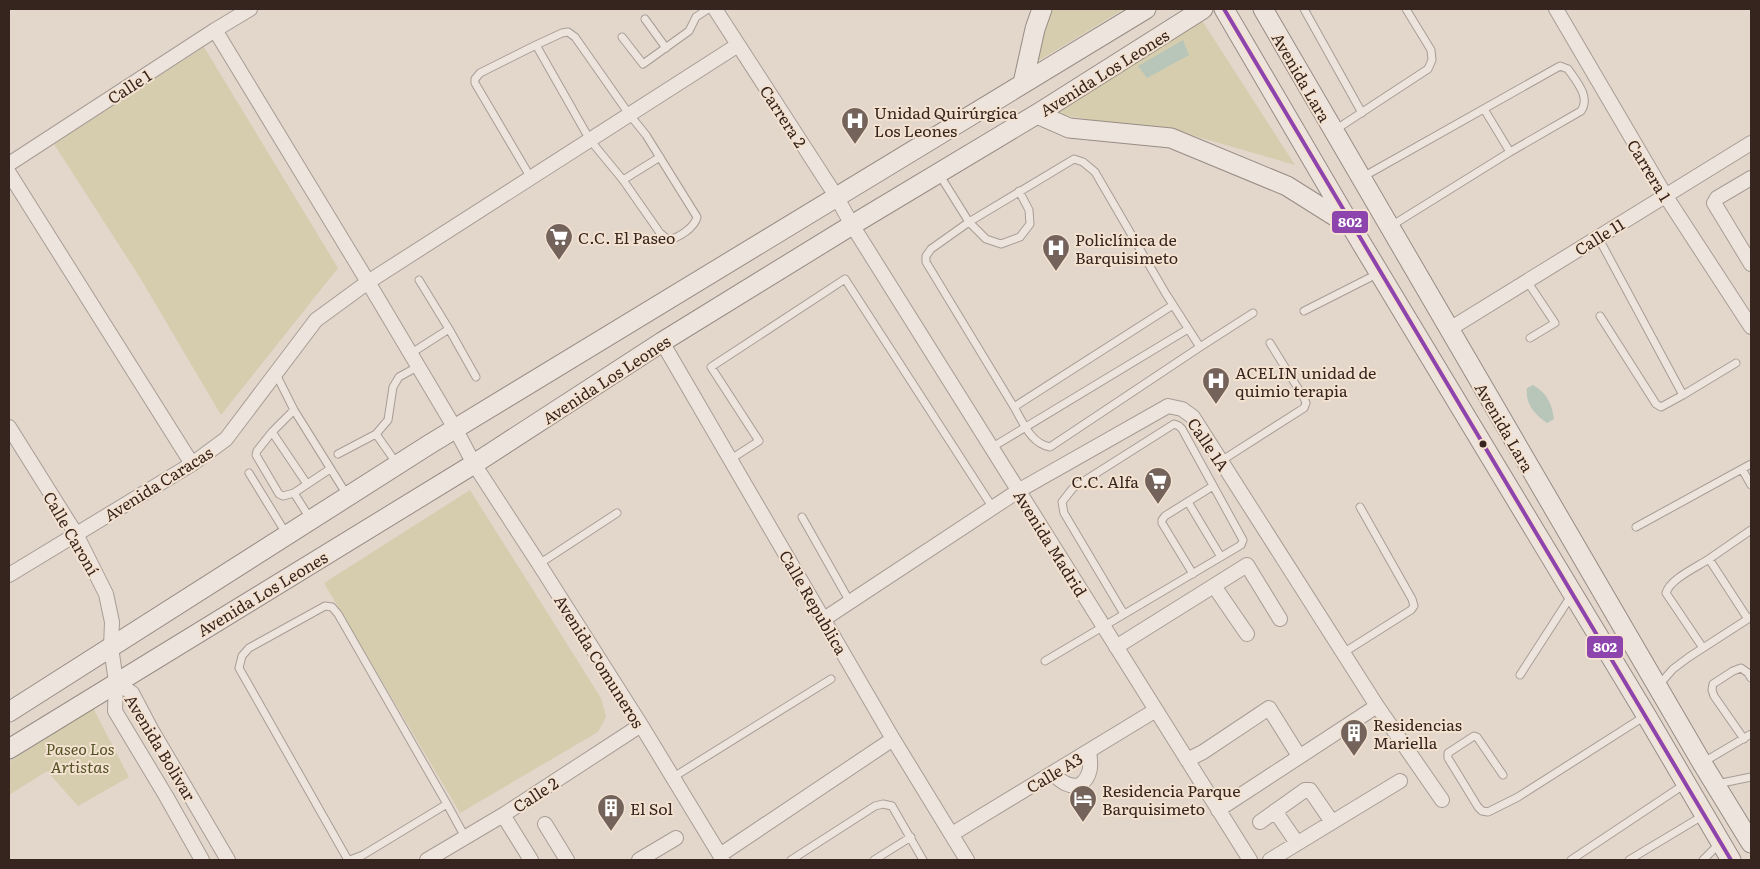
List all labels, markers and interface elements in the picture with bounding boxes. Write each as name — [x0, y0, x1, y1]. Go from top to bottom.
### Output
street label: Avenida Los Leones — [1035, 23, 1173, 121]
street label: Avenida Lara — [1267, 28, 1338, 127]
street label: Calle 1 — [102, 63, 156, 109]
street label: Carrera 2 — [755, 80, 813, 152]
place label: Unidad Quirúrgica Los Leones — [874, 100, 1018, 142]
hospital icon: Unidad Quirúrgica Los Leones — [840, 106, 870, 145]
street label: Carrera 1 — [1622, 134, 1678, 206]
line badge: 802 — [1331, 210, 1369, 234]
text: 802 — [1338, 211, 1363, 231]
street label: Calle 11 — [1569, 211, 1629, 261]
supermarket icon: C.C. El Paseo — [544, 222, 574, 261]
place label: C.C. El Paseo — [578, 225, 675, 249]
place label: Policlínica de Barquisimeto — [1075, 227, 1178, 269]
hospital icon: Policlínica de Barquisimeto — [1041, 233, 1071, 272]
street label: Avenida Los Leones — [537, 329, 675, 429]
place label: ACELIN unidad de quimio terapia — [1235, 360, 1376, 402]
hospital icon: ACELIN unidad de quimio terapia — [1201, 366, 1231, 405]
street label: Avenida Lara — [1470, 378, 1541, 477]
street label: Calle 1A — [1182, 412, 1236, 476]
unlabelled marker — [1478, 439, 1488, 449]
street label: Avenida Caracas — [99, 440, 217, 526]
supermarket icon: C.C. Alfa — [1143, 466, 1173, 505]
place label: C.C. Alfa — [1071, 469, 1139, 493]
street label: Avenida Madrid — [1009, 485, 1094, 601]
street label: Calle Caroní — [38, 486, 106, 580]
street label: Avenida Los Leones — [192, 545, 332, 641]
street label: Calle Republica — [774, 545, 854, 659]
street label: Avenida Comuneros — [549, 590, 651, 732]
line badge: 802 — [1586, 635, 1624, 659]
text: 802 — [1593, 636, 1618, 656]
street label: Avenida Bolivar — [120, 689, 202, 805]
place label: Residencias Mariella — [1373, 712, 1462, 754]
building icon: Residencias Mariella — [1339, 718, 1369, 757]
park label: Paseo Los Artistas — [45, 736, 115, 778]
street label: Calle A3 — [1021, 746, 1087, 798]
street label: Calle 2 — [508, 770, 562, 818]
place label: Residencia Parque Barquisimeto — [1102, 778, 1241, 820]
hotel icon: Residencia Parque Barquisimeto — [1068, 784, 1098, 823]
building icon: El Sol — [596, 793, 626, 832]
place label: El Sol — [630, 796, 673, 820]

